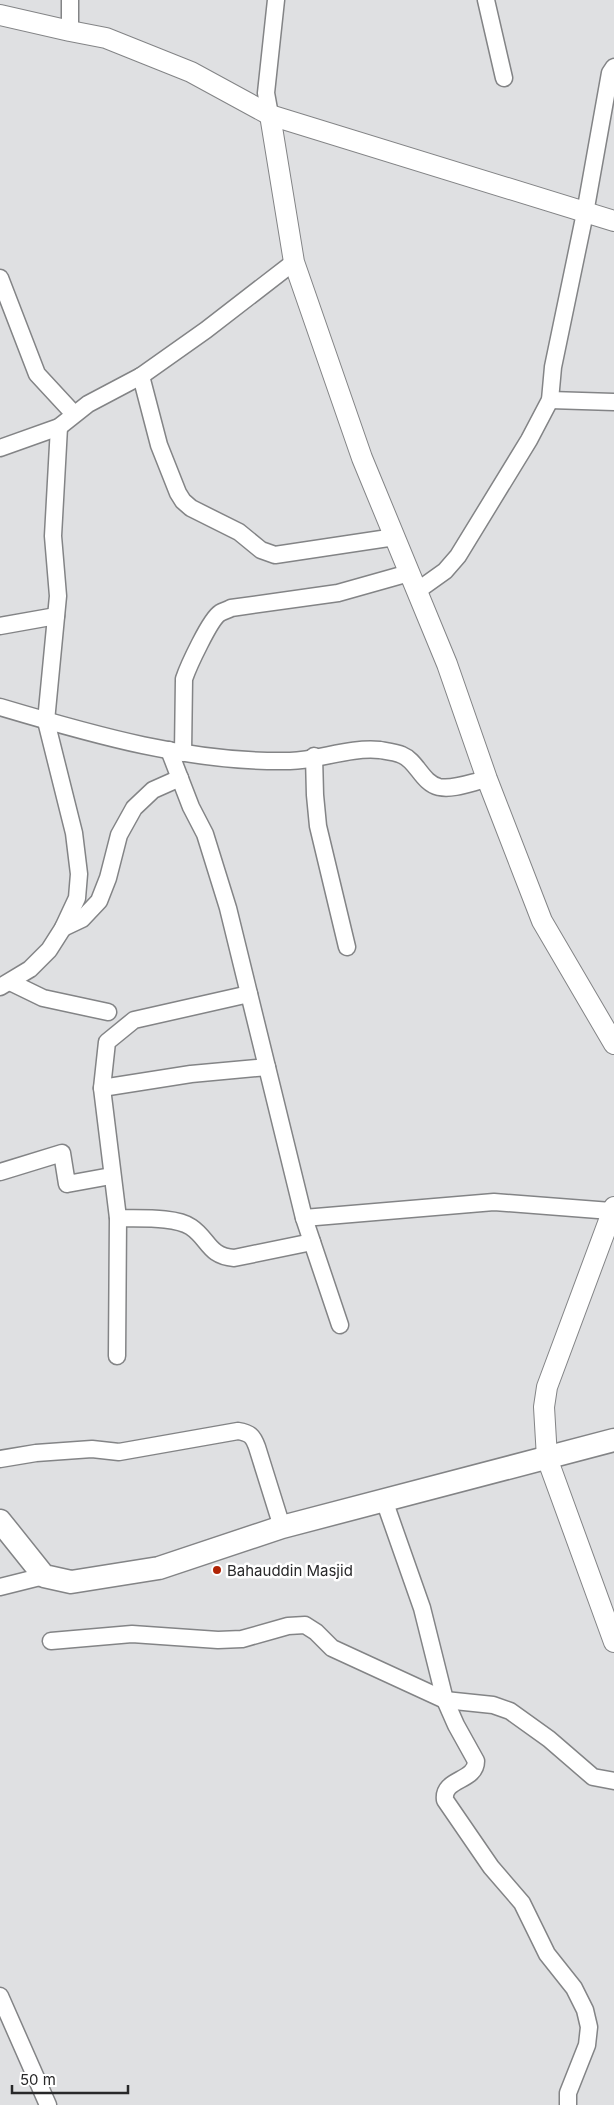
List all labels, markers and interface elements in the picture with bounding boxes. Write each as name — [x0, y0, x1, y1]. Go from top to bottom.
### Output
place label: Bahauddin Masjid — [227, 1561, 353, 1580]
marker: Bahauddin Masjid — [211, 1564, 223, 1576]
scale bar — [12, 2062, 129, 2094]
text: 50 m — [20, 2070, 56, 2089]

